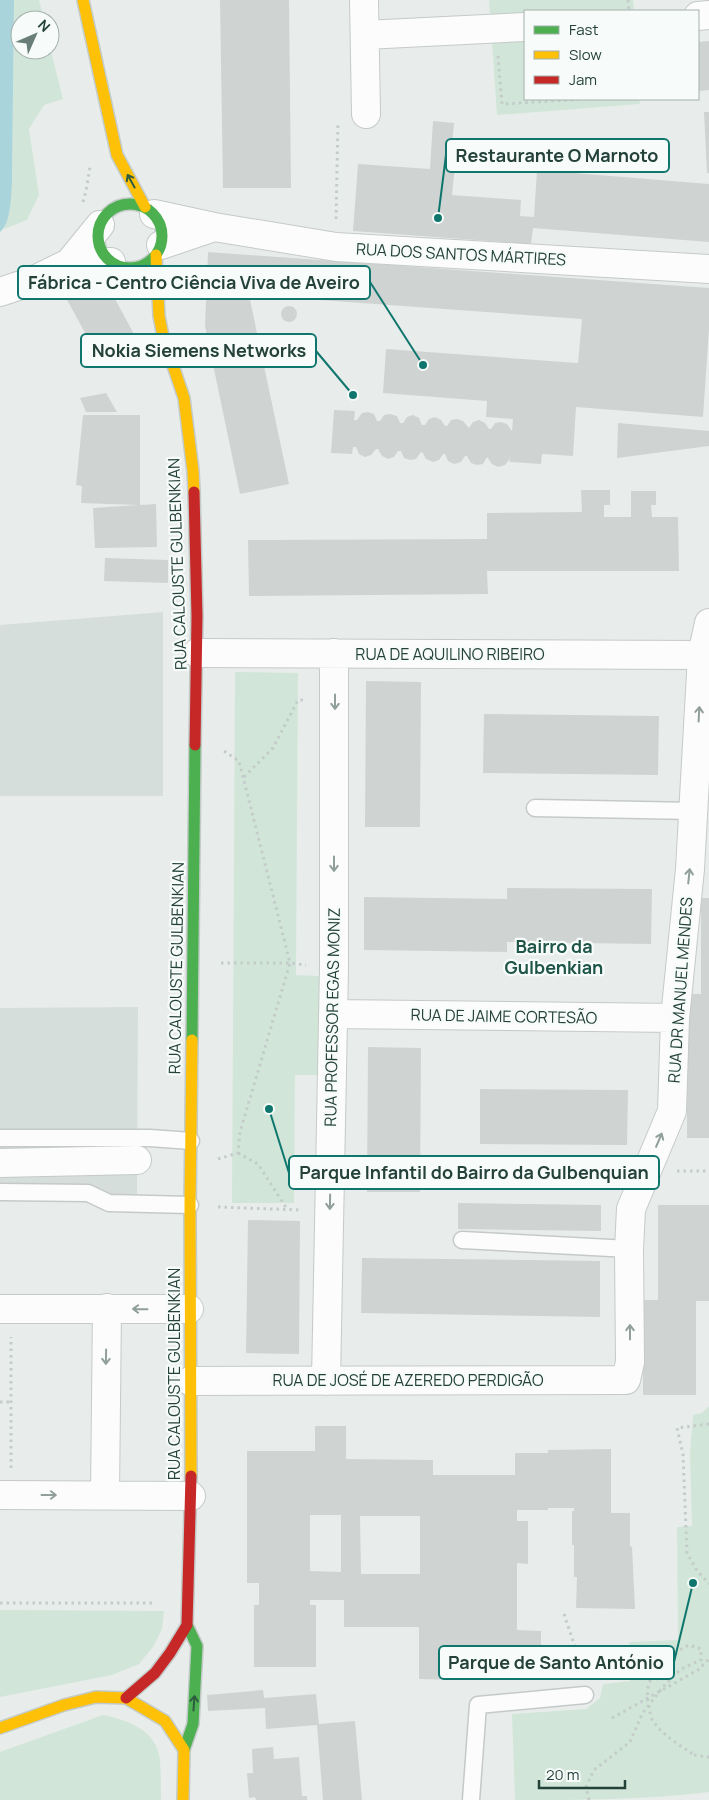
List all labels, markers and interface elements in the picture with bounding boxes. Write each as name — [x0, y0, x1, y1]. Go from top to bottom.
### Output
north arrow — [10, 10, 60, 60]
legend — [524, 10, 699, 100]
text: N — [34, 15, 55, 36]
text: Fast — [569, 19, 598, 40]
text: Slow — [569, 44, 602, 65]
text: Jam — [569, 69, 597, 90]
callout: Restaurante O Marnoto — [446, 139, 669, 172]
text: Restaurante O Marnoto — [456, 143, 658, 167]
one-way arrow — [126, 174, 136, 189]
street label: RUA DOS SANTOS MÁRTIRES — [355, 238, 567, 270]
callout: Fábrica - Centro Ciência Viva de Aveiro — [18, 266, 370, 299]
text: Fábrica - Centro Ciência Viva de Aveiro — [28, 270, 360, 294]
callout: Nokia Siemens Networks — [81, 334, 316, 367]
text: Nokia Siemens Networks — [92, 338, 307, 362]
street label: RUA CALOUSTE GULBENKIAN — [162, 458, 192, 670]
street label: RUA DE AQUILINO RIBEIRO — [355, 643, 545, 665]
one-way arrow — [330, 694, 339, 710]
one-way arrow — [695, 706, 704, 722]
one-way arrow — [329, 856, 339, 872]
street label: RUA CALOUSTE GULBENKIAN — [163, 862, 189, 1074]
one-way arrow — [684, 868, 694, 884]
street label: RUA DR MANUEL MENDES — [663, 896, 697, 1084]
street label: RUA PROFESSOR EGAS MONIZ — [319, 907, 345, 1127]
district label: Bairro da Gulbenkian — [505, 934, 603, 979]
street label: RUA DE JAIME CORTESÃO — [411, 1003, 598, 1029]
one-way arrow — [655, 1133, 665, 1148]
callout: Parque Infantil do Bairro da Gulbenquian — [289, 1156, 659, 1189]
text: Parque Infantil do Bairro da Gulbenquian — [299, 1160, 649, 1184]
one-way arrow — [325, 1194, 335, 1210]
street label: RUA CALOUSTE GULBENKIAN — [163, 1268, 185, 1480]
one-way arrow — [133, 1304, 149, 1313]
one-way arrow — [625, 1324, 635, 1340]
one-way arrow — [101, 1348, 111, 1365]
street label: RUA DE JOSÉ DE AZEREDO PERDIGÃO — [273, 1369, 544, 1391]
one-way arrow — [40, 1490, 56, 1500]
callout: Parque de Santo António — [439, 1646, 674, 1679]
text: Parque de Santo António — [448, 1650, 664, 1674]
one-way arrow — [190, 1695, 199, 1711]
scale bar — [539, 1758, 625, 1790]
text: 20 m — [546, 1764, 579, 1785]

